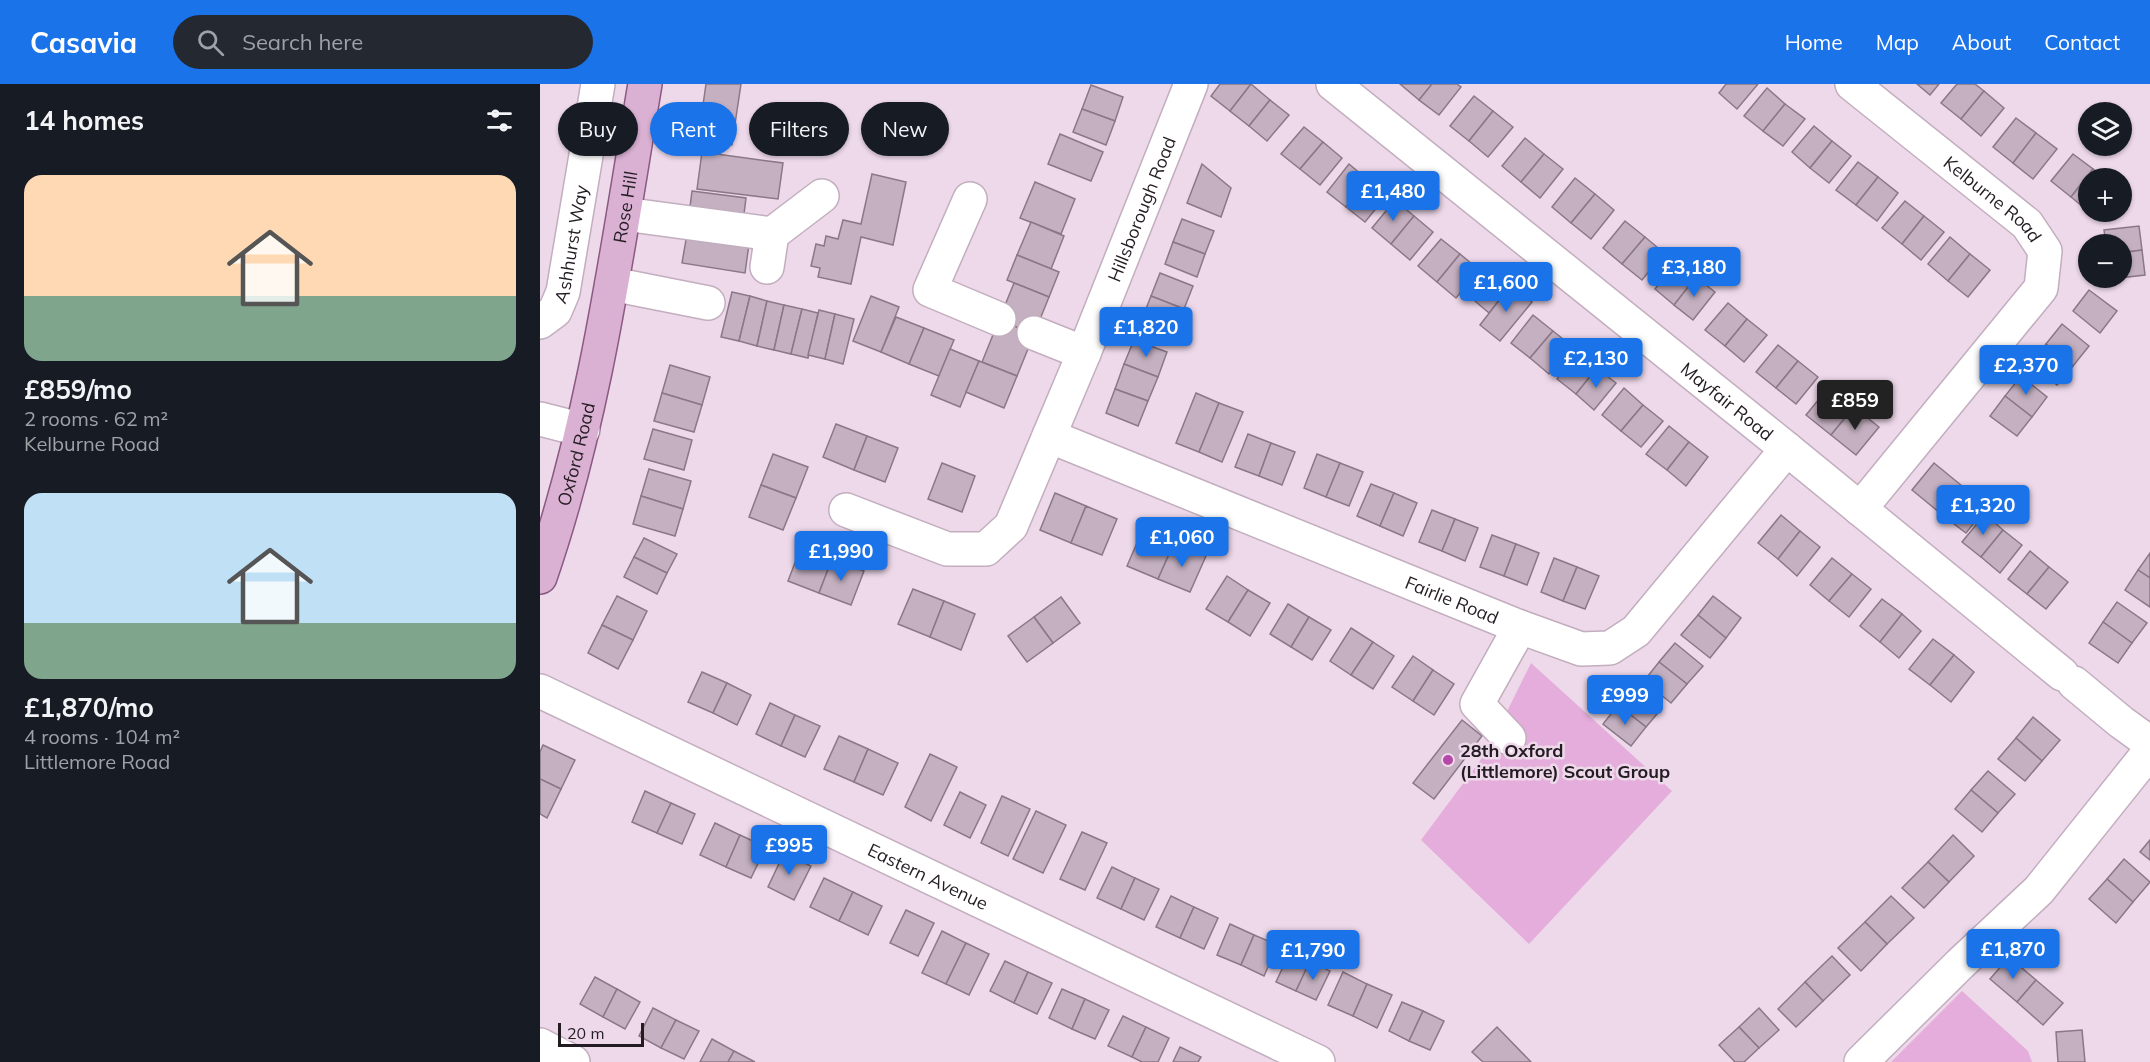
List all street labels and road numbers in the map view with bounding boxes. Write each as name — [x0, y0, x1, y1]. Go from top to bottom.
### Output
street label: Hillsborough Road — [1102, 133, 1180, 285]
street label: Kelburne Road — [1939, 151, 2047, 246]
street label: Rose Hill — [607, 169, 642, 245]
street label: Ashhurst Way — [548, 183, 592, 306]
street label: Mayfair Road — [1676, 357, 1778, 445]
street label: Oxford Road — [551, 400, 600, 508]
street label: Fairlie Road — [1402, 570, 1502, 629]
street label: Eastern Avenue — [864, 838, 992, 915]

